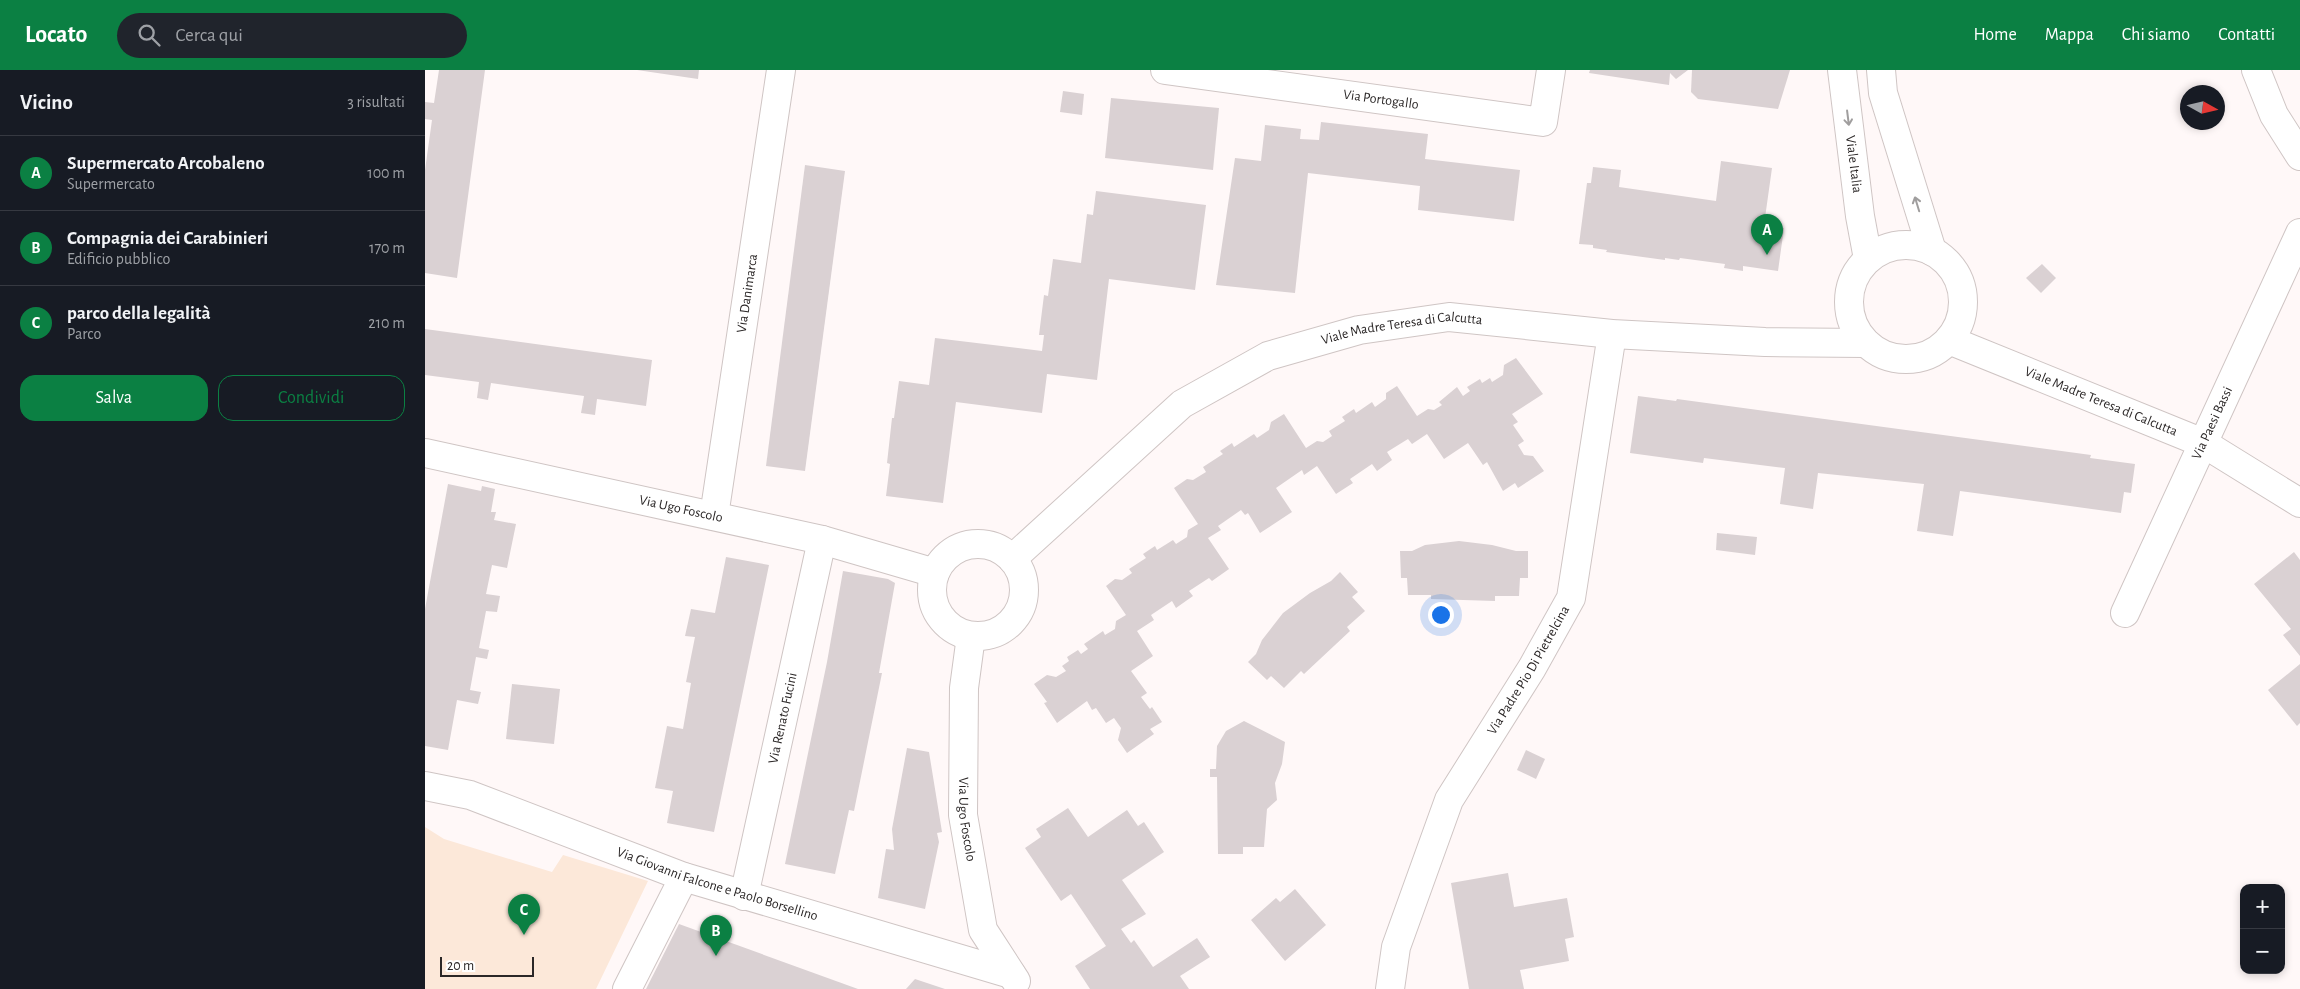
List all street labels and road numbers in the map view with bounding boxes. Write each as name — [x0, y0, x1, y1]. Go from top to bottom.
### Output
street label: Via Portogallo — [1342, 88, 1420, 112]
street label: Viale Italia — [1843, 135, 1864, 194]
street label: Via Danimarca — [735, 252, 760, 334]
street label: Viale Madre Teresa di Calcutta — [1320, 310, 1484, 347]
street label: Viale Madre Teresa di Calcutta — [2023, 364, 2180, 439]
street label: Via Paesi Bassi — [2190, 385, 2235, 462]
street label: Via Ugo Foscolo — [638, 493, 724, 525]
street label: Via Padre Pio Di Pietrelcina — [1485, 603, 1572, 737]
street label: Via Renato Fucini — [766, 671, 800, 765]
street label: Via Ugo Foscolo — [956, 777, 978, 863]
street label: Via Giovanni Falcone e Paolo Borsellino — [615, 845, 820, 923]

